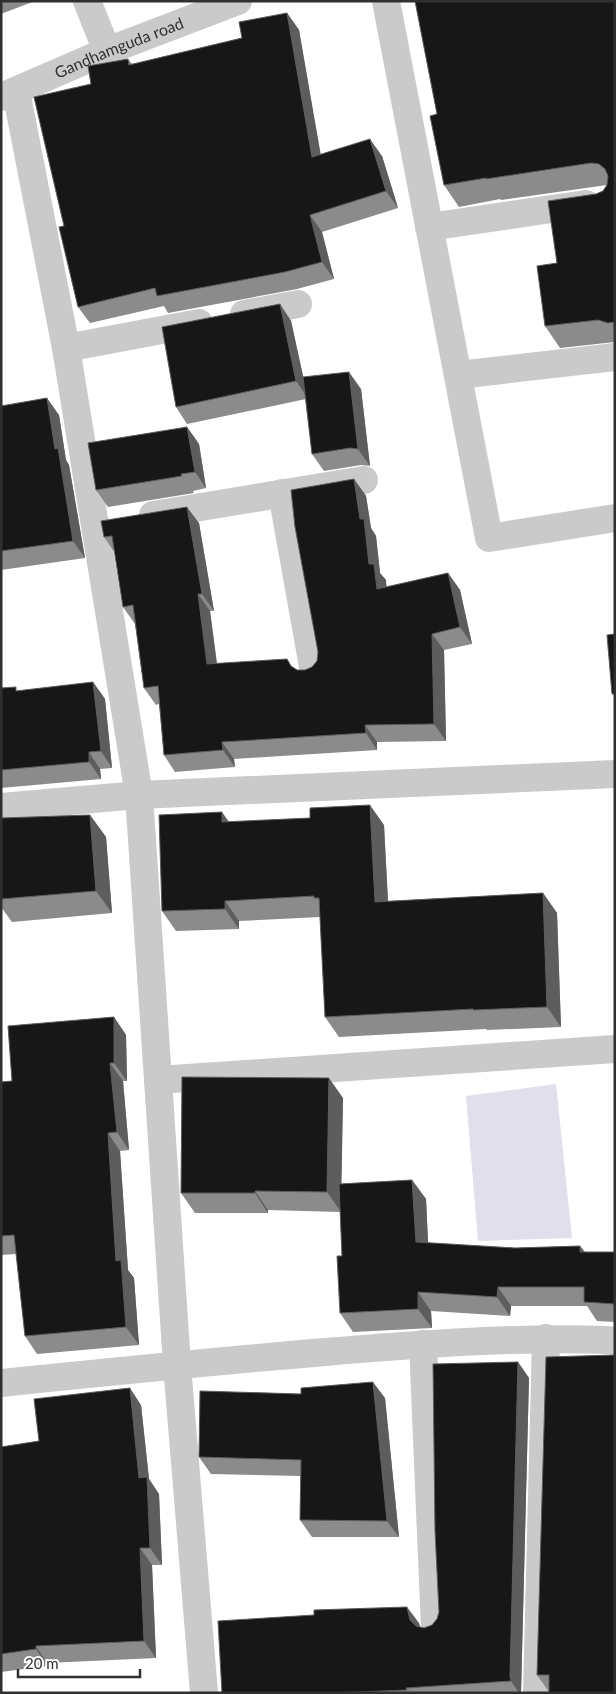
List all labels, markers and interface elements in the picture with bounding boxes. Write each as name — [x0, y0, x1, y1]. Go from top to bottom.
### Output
street label: Gandhamguda road — [51, 13, 186, 82]
scale bar — [18, 1646, 140, 1678]
text: 20 m — [25, 1654, 59, 1672]

